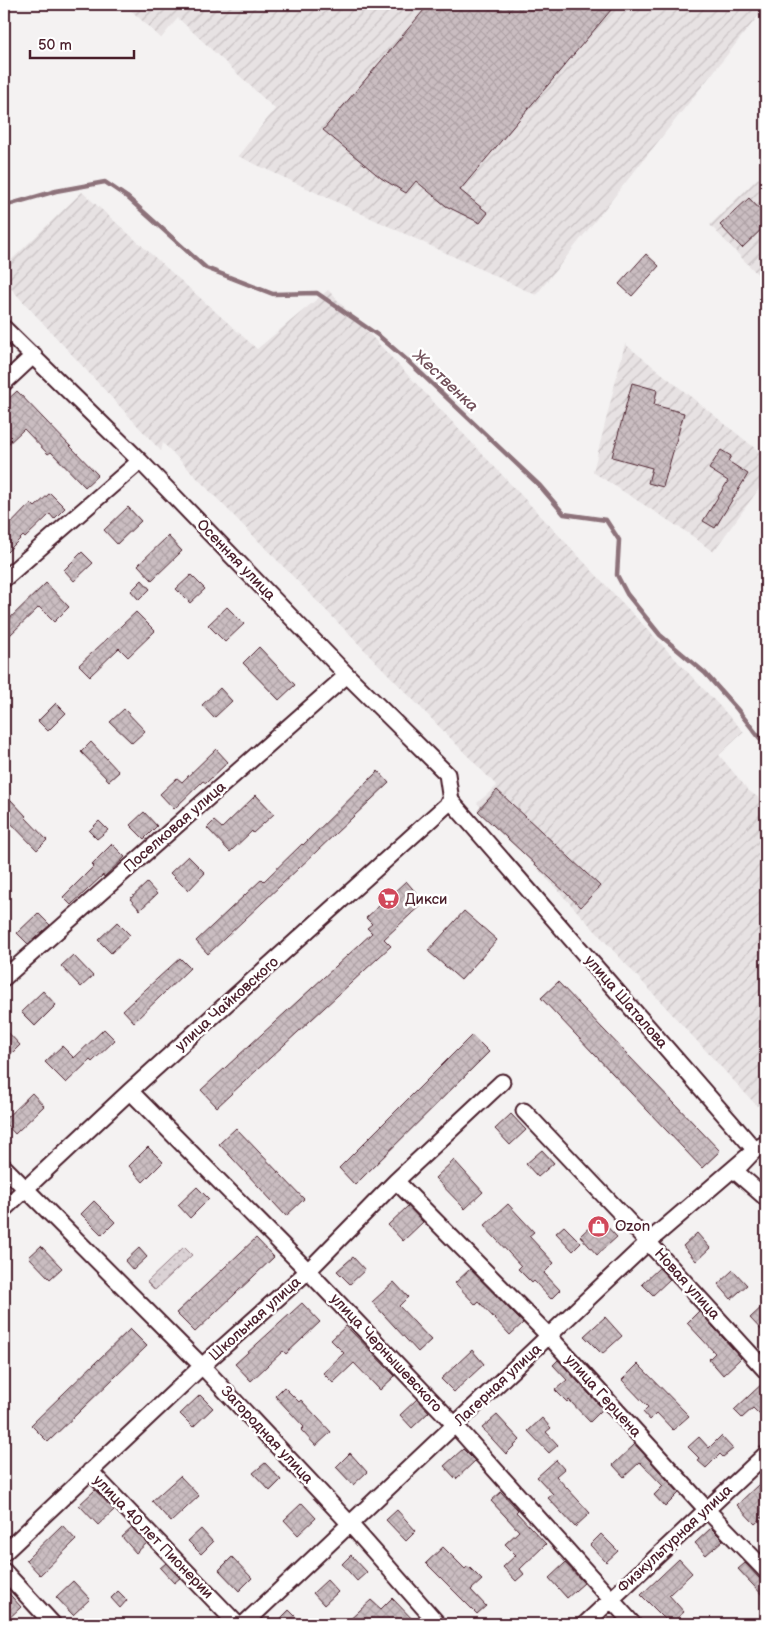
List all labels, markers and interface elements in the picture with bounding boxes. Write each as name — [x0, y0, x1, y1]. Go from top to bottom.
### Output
scale bar — [30, 28, 134, 60]
text: 50 m — [38, 36, 72, 55]
water label: Жественка — [408, 345, 482, 416]
street label: Осенняя улица — [192, 515, 280, 605]
street label: Поселковая улица — [120, 777, 230, 877]
supermarket icon: Дикси — [377, 887, 401, 911]
place label: Дикси — [405, 890, 447, 909]
street label: улица Шаталова — [580, 951, 672, 1053]
street label: улица Чайковского — [171, 952, 283, 1055]
shop icon: Ozon — [587, 1214, 611, 1238]
place label: Ozon — [615, 1217, 650, 1236]
street label: Новая улица — [650, 1244, 724, 1324]
street label: Школьная улица — [205, 1273, 305, 1365]
street label: улица Чернышевского — [326, 1290, 446, 1417]
street label: Лагерная улица — [450, 1340, 546, 1431]
street label: улица Герцена — [561, 1351, 645, 1442]
street label: Загородная улица — [217, 1382, 317, 1488]
street label: улица 40 лет Пионерии — [89, 1471, 217, 1603]
street label: Физкультурная улица — [614, 1481, 737, 1597]

